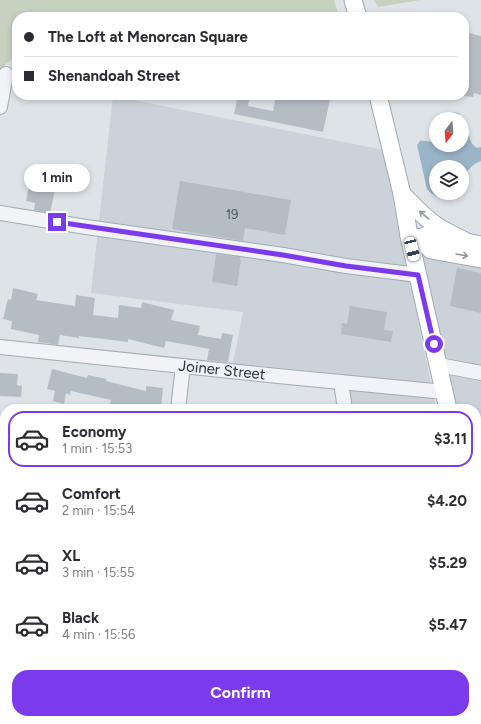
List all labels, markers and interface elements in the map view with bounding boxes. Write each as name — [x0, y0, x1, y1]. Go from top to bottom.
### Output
text: The Loft at Menorcan Square — [48, 28, 248, 46]
text: Shenandoah Street — [48, 67, 180, 85]
north arrow — [429, 112, 469, 152]
map controls — [429, 112, 469, 200]
button: layers — [429, 160, 469, 200]
callout: 1 min — [24, 164, 90, 192]
text: 1 min — [42, 170, 72, 185]
house number: 19 — [226, 207, 238, 222]
one-way arrow — [418, 211, 429, 220]
route end — [48, 213, 66, 231]
car — [403, 236, 421, 262]
one-way arrow — [455, 252, 468, 260]
route start — [425, 335, 443, 353]
street label: Joiner Street — [178, 356, 267, 384]
icon: car — [14, 421, 50, 457]
text: Economy — [62, 423, 127, 441]
text: $3.11 — [434, 430, 467, 448]
text: 1 min · 15:53 — [62, 441, 132, 456]
icon: car — [14, 483, 50, 519]
text: Comfort — [62, 485, 121, 503]
text: $4.20 — [427, 492, 467, 510]
text: 2 min · 15:54 — [62, 503, 135, 518]
icon: car — [14, 545, 50, 581]
text: XL — [62, 547, 80, 565]
text: $5.29 — [429, 554, 467, 572]
text: 3 min · 15:55 — [62, 565, 134, 580]
icon: car — [14, 607, 50, 643]
text: Black — [62, 609, 99, 627]
text: $5.47 — [428, 616, 467, 634]
text: 4 min · 15:56 — [62, 627, 135, 642]
button: Confirm — [12, 670, 469, 716]

